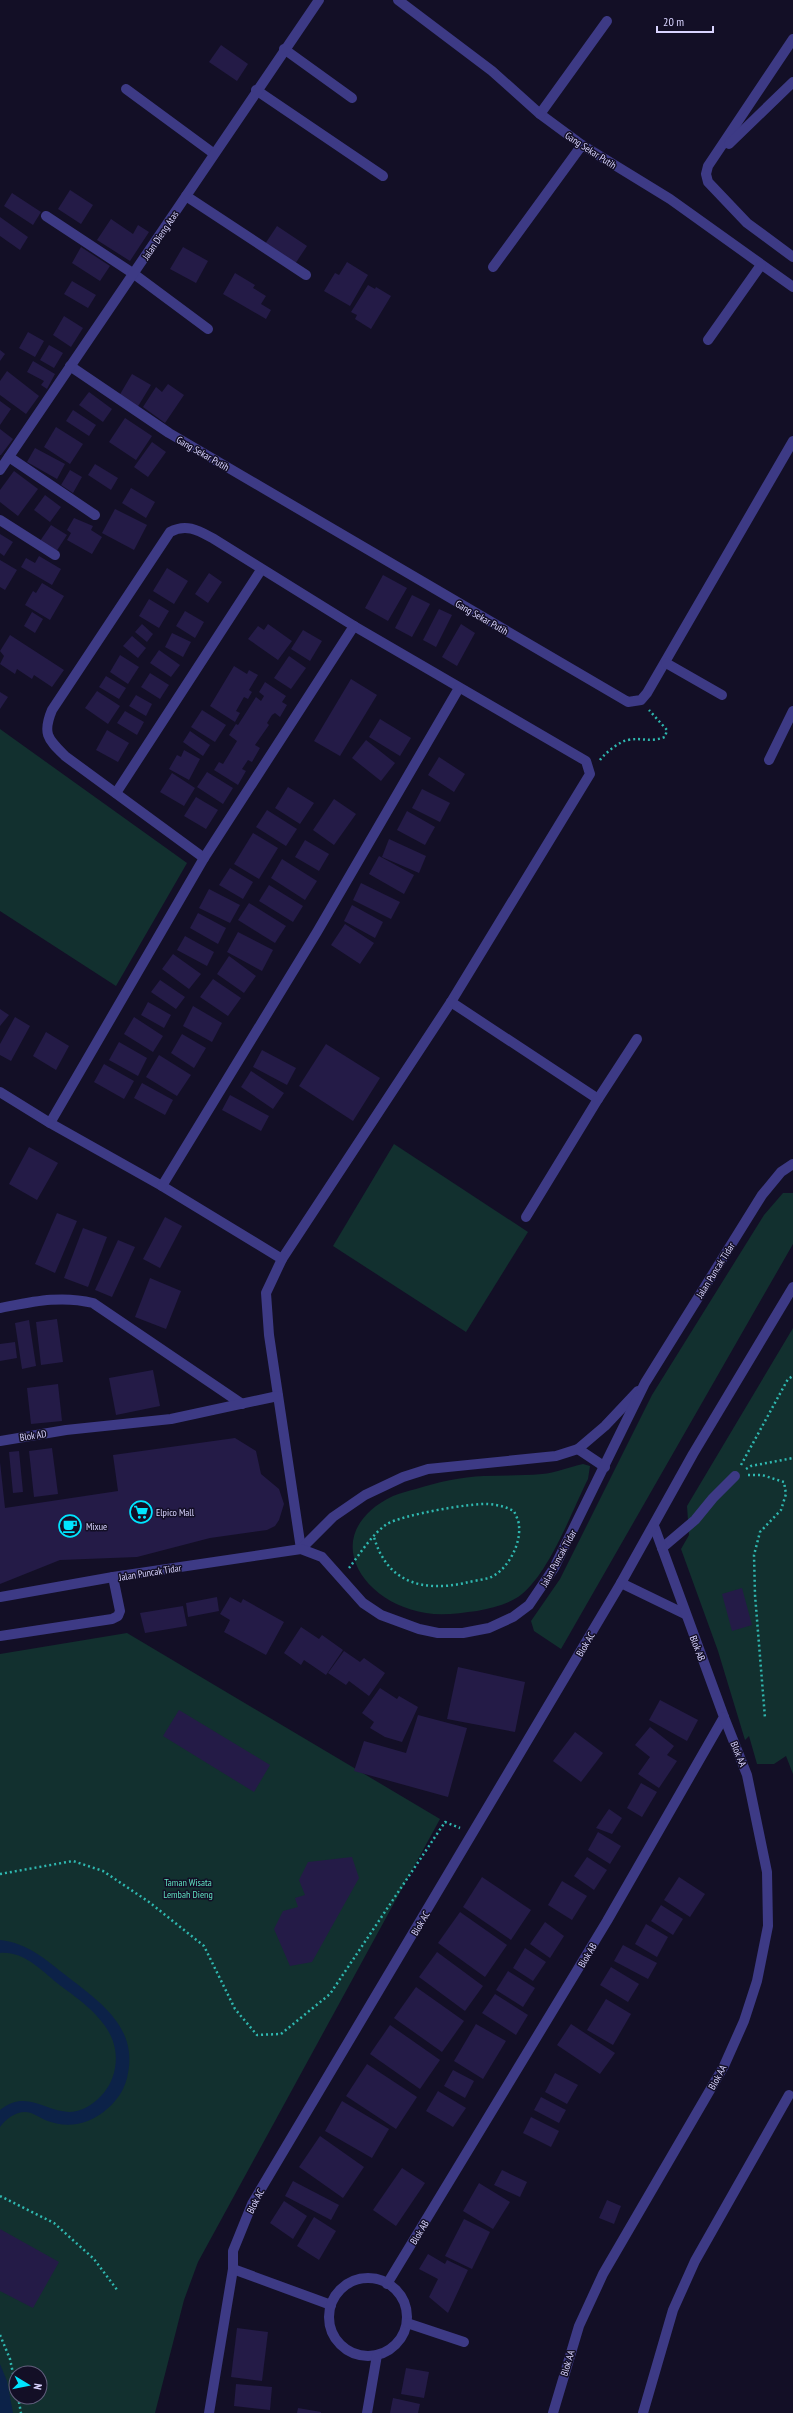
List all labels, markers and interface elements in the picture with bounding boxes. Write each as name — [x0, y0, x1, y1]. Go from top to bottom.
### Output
scale bar — [657, 8, 713, 34]
text: 20 m — [663, 14, 684, 29]
street label: Gang Sekar Putih — [563, 129, 619, 172]
street label: Jalan Dieng Atas — [139, 208, 182, 263]
street label: Gang Sekar Putih — [174, 433, 231, 474]
street label: Gang Sekar Putih — [453, 597, 510, 638]
street label: Jalan Puncak Tidar — [693, 1240, 738, 1301]
street label: Blok AD — [19, 1427, 47, 1444]
supermarket icon: Elpico Mall — [128, 1499, 154, 1525]
place label: Elpico Mall — [156, 1506, 195, 1519]
cafe icon: Mixue — [57, 1513, 83, 1539]
place label: Mixue — [86, 1520, 107, 1533]
street label: Jalan Puncak Tidar — [537, 1527, 580, 1590]
street label: Jalan Puncak Tidar — [117, 1561, 182, 1584]
street label: Blok AC — [573, 1629, 598, 1659]
street label: Blok AB — [687, 1634, 708, 1663]
street label: Blok AA — [728, 1740, 750, 1769]
park label: Taman Wisata Lembah Dieng — [163, 1876, 213, 1901]
street label: Blok AC — [408, 1908, 433, 1938]
street label: Blok AB — [575, 1940, 600, 1970]
street label: Blok AA — [705, 2062, 730, 2092]
street label: Blok AC — [244, 2186, 267, 2216]
street label: Blok AB — [407, 2217, 432, 2247]
street label: Blok AA — [557, 2348, 578, 2378]
north arrow — [8, 2365, 48, 2405]
text: N — [30, 2383, 45, 2391]

